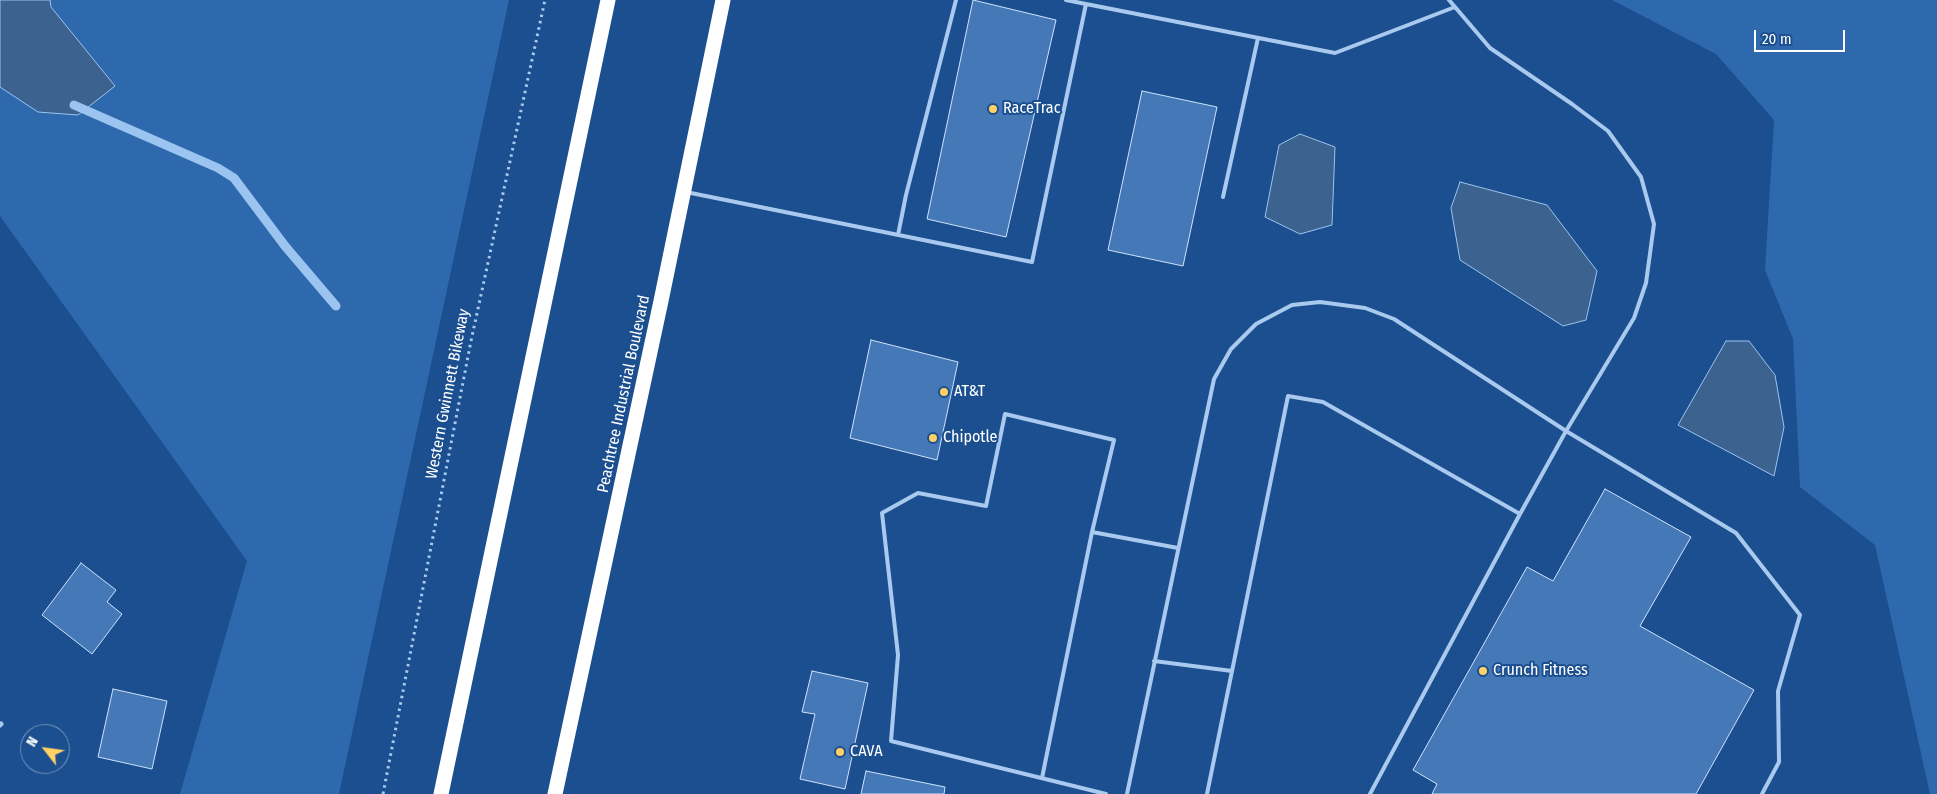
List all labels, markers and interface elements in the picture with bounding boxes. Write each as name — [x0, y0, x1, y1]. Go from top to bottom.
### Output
scale bar — [1757, 20, 1848, 52]
text: 20 m — [1762, 30, 1792, 48]
place label: RaceTrac — [1003, 99, 1061, 119]
marker: RaceTrac — [987, 103, 999, 115]
street label: Peachtree Industrial Boulevard — [594, 293, 654, 495]
street label: Western Gwinnett Bikeway — [422, 307, 474, 481]
place label: AT&T — [954, 382, 985, 402]
marker: AT&T — [938, 386, 950, 398]
place label: Chipotle — [943, 428, 997, 448]
marker: Chipotle — [927, 432, 939, 444]
place label: Crunch Fitness — [1493, 661, 1588, 681]
marker: Crunch Fitness — [1477, 665, 1489, 677]
north arrow — [20, 724, 70, 774]
text: N — [23, 734, 42, 750]
place label: CAVA — [850, 742, 883, 762]
marker: CAVA — [834, 746, 846, 758]

